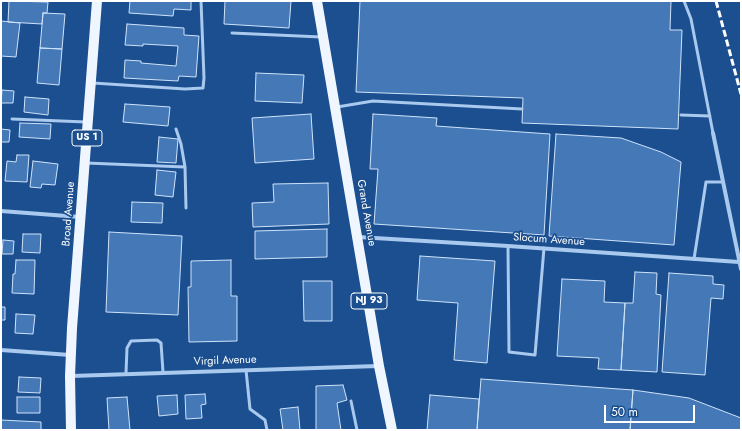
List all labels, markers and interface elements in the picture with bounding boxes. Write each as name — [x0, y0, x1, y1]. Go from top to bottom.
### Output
road number: US 1 — [72, 130, 102, 146]
street label: Grand Avenue — [354, 179, 378, 247]
street label: Broad Avenue — [60, 181, 78, 247]
street label: Slocum Avenue — [513, 231, 585, 249]
road number: NJ 93 — [351, 293, 387, 309]
street label: Virgil Avenue — [193, 353, 257, 369]
scale bar — [606, 397, 697, 423]
text: 50 m — [611, 403, 638, 421]

